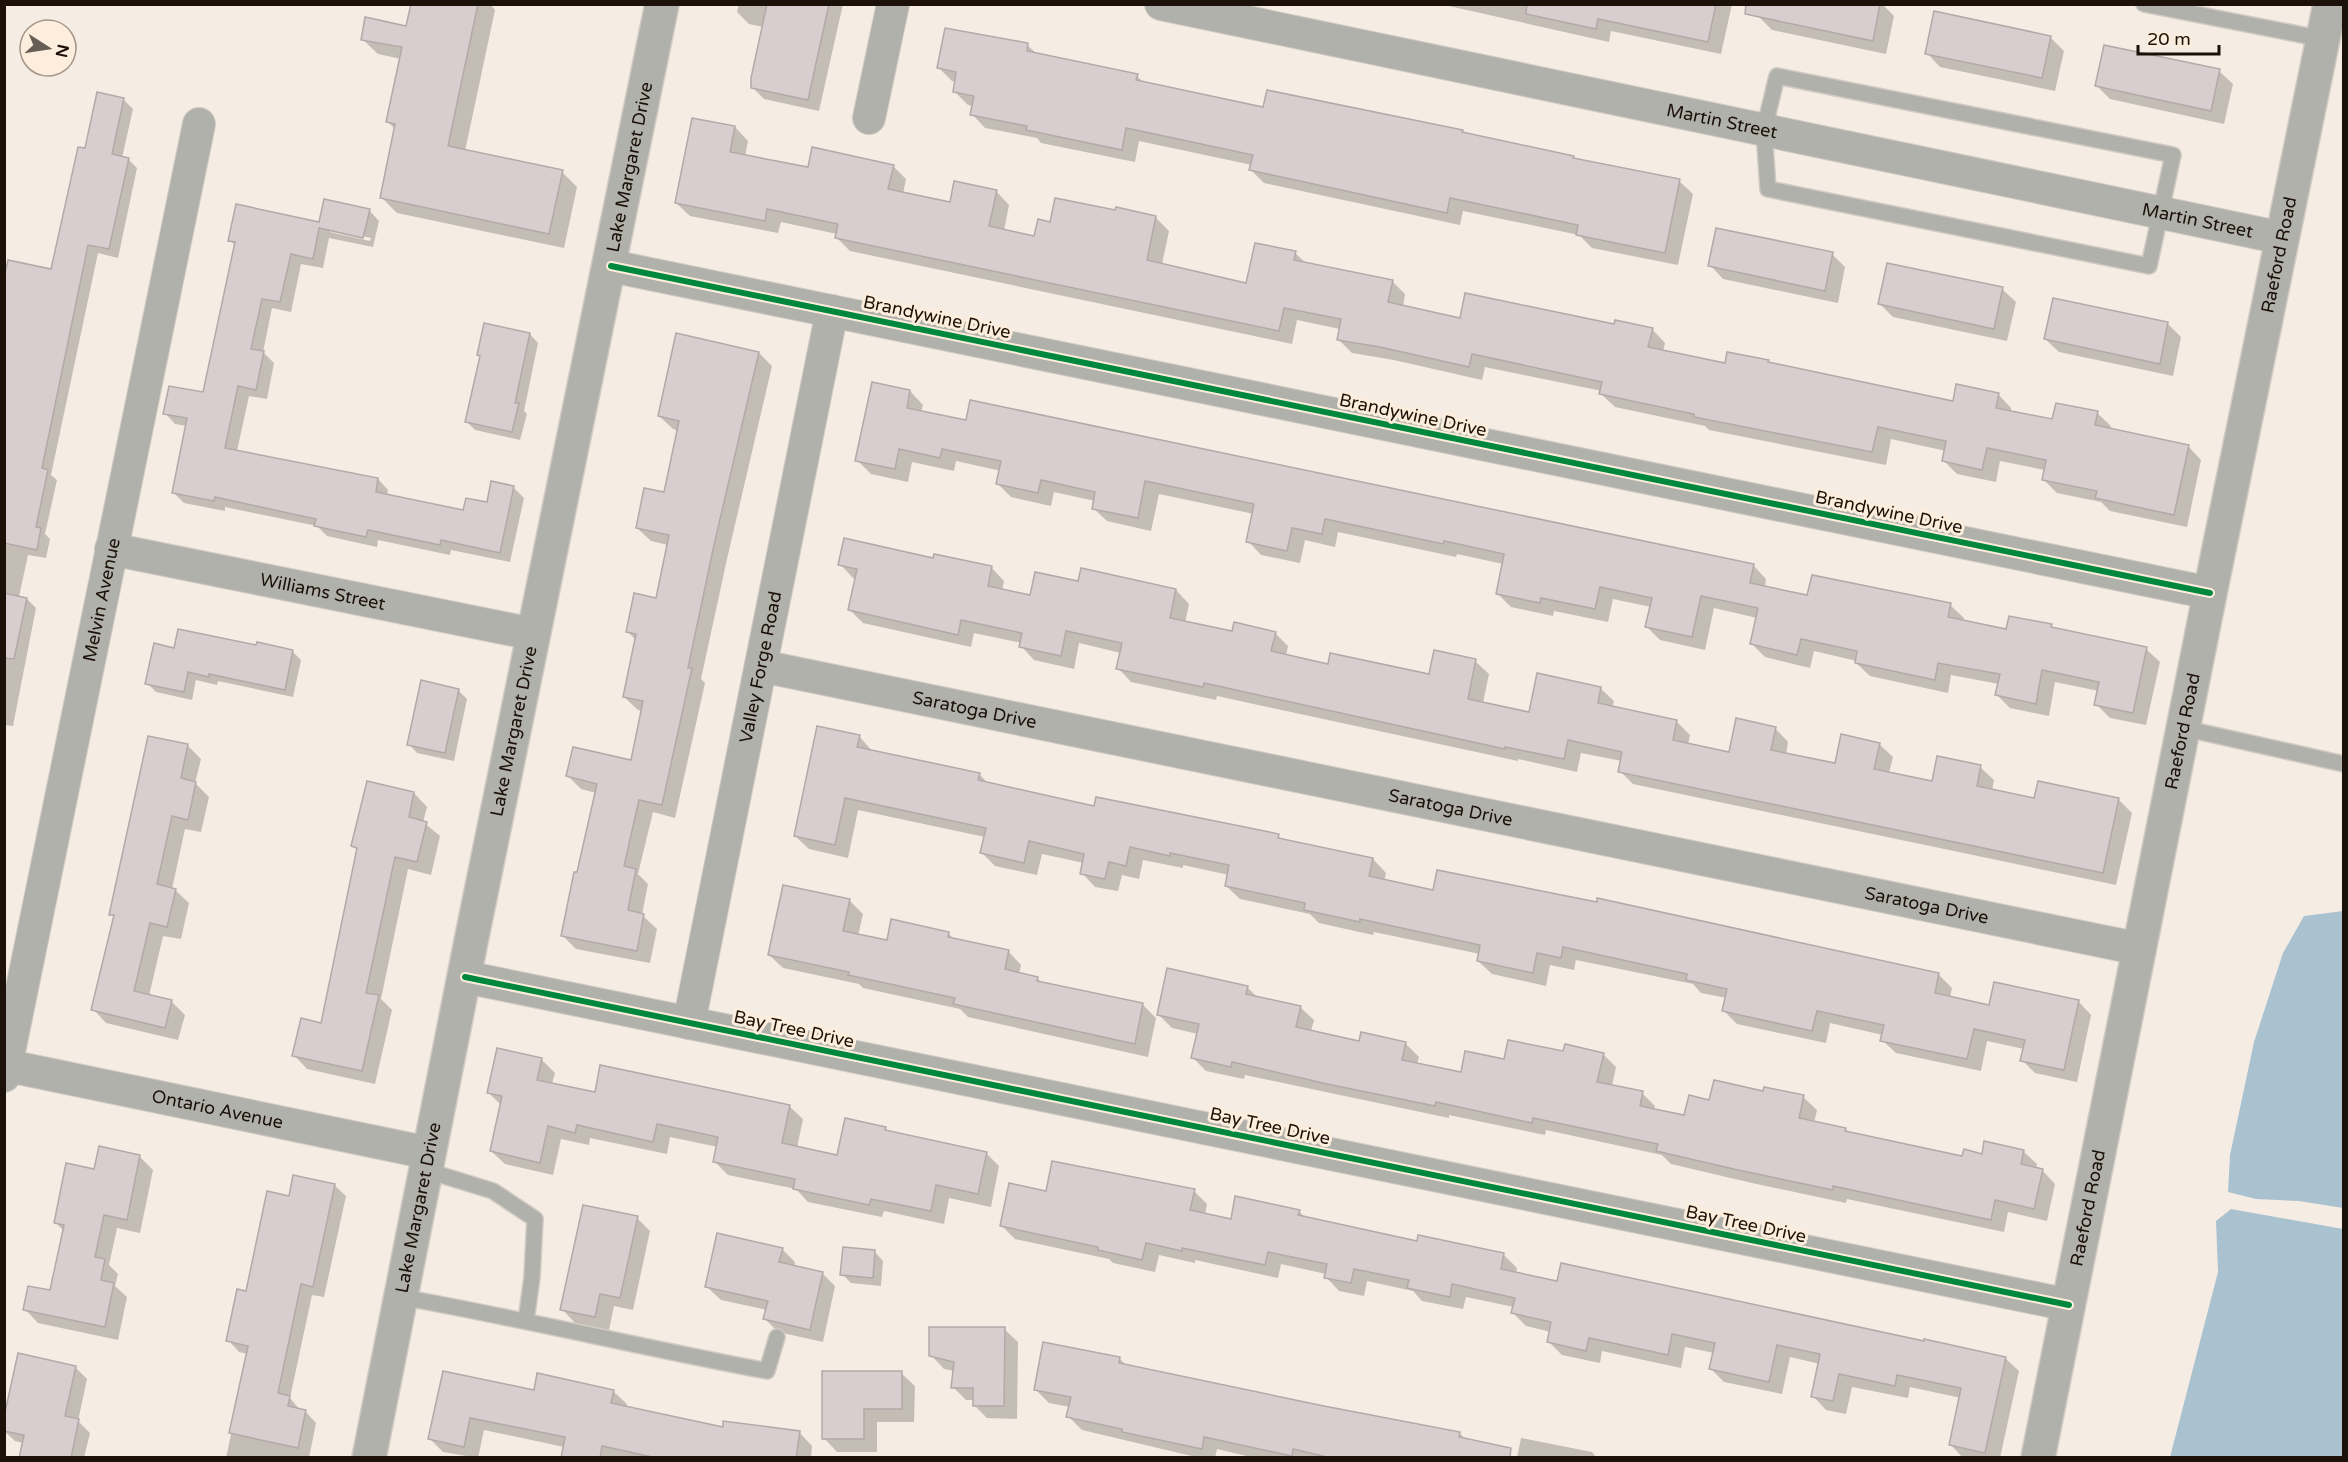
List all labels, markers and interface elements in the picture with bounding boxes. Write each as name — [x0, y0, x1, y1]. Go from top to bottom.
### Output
north arrow — [18, 18, 78, 78]
scale bar — [2138, 18, 2219, 56]
text: 20 m — [2147, 28, 2191, 50]
text: N — [51, 43, 73, 59]
street label: Lake Margaret Drive — [602, 80, 657, 254]
street label: Martin Street — [1664, 99, 1780, 143]
street label: Raeford Road — [2256, 195, 2301, 315]
street label: Martin Street — [2140, 198, 2255, 243]
street label: Brandywine Drive — [861, 291, 1013, 343]
street label: Brandywine Drive — [1337, 389, 1489, 441]
street label: Brandywine Drive — [1813, 486, 1965, 538]
street label: Melvin Avenue — [78, 536, 125, 664]
street label: Williams Street — [258, 568, 388, 615]
street label: Valley Forge Road — [734, 589, 786, 745]
street label: Lake Margaret Drive — [485, 644, 542, 818]
street label: Raeford Road — [2160, 671, 2205, 791]
street label: Saratoga Drive — [910, 686, 1039, 733]
street label: Saratoga Drive — [1387, 784, 1515, 831]
street label: Saratoga Drive — [1863, 882, 1991, 929]
street label: Bay Tree Drive — [732, 1005, 856, 1053]
street label: Ontario Avenue — [150, 1085, 285, 1134]
street label: Bay Tree Drive — [1208, 1102, 1332, 1150]
street label: Lake Margaret Drive — [391, 1120, 446, 1295]
street label: Raeford Road — [2065, 1148, 2110, 1268]
street label: Bay Tree Drive — [1684, 1200, 1808, 1248]

